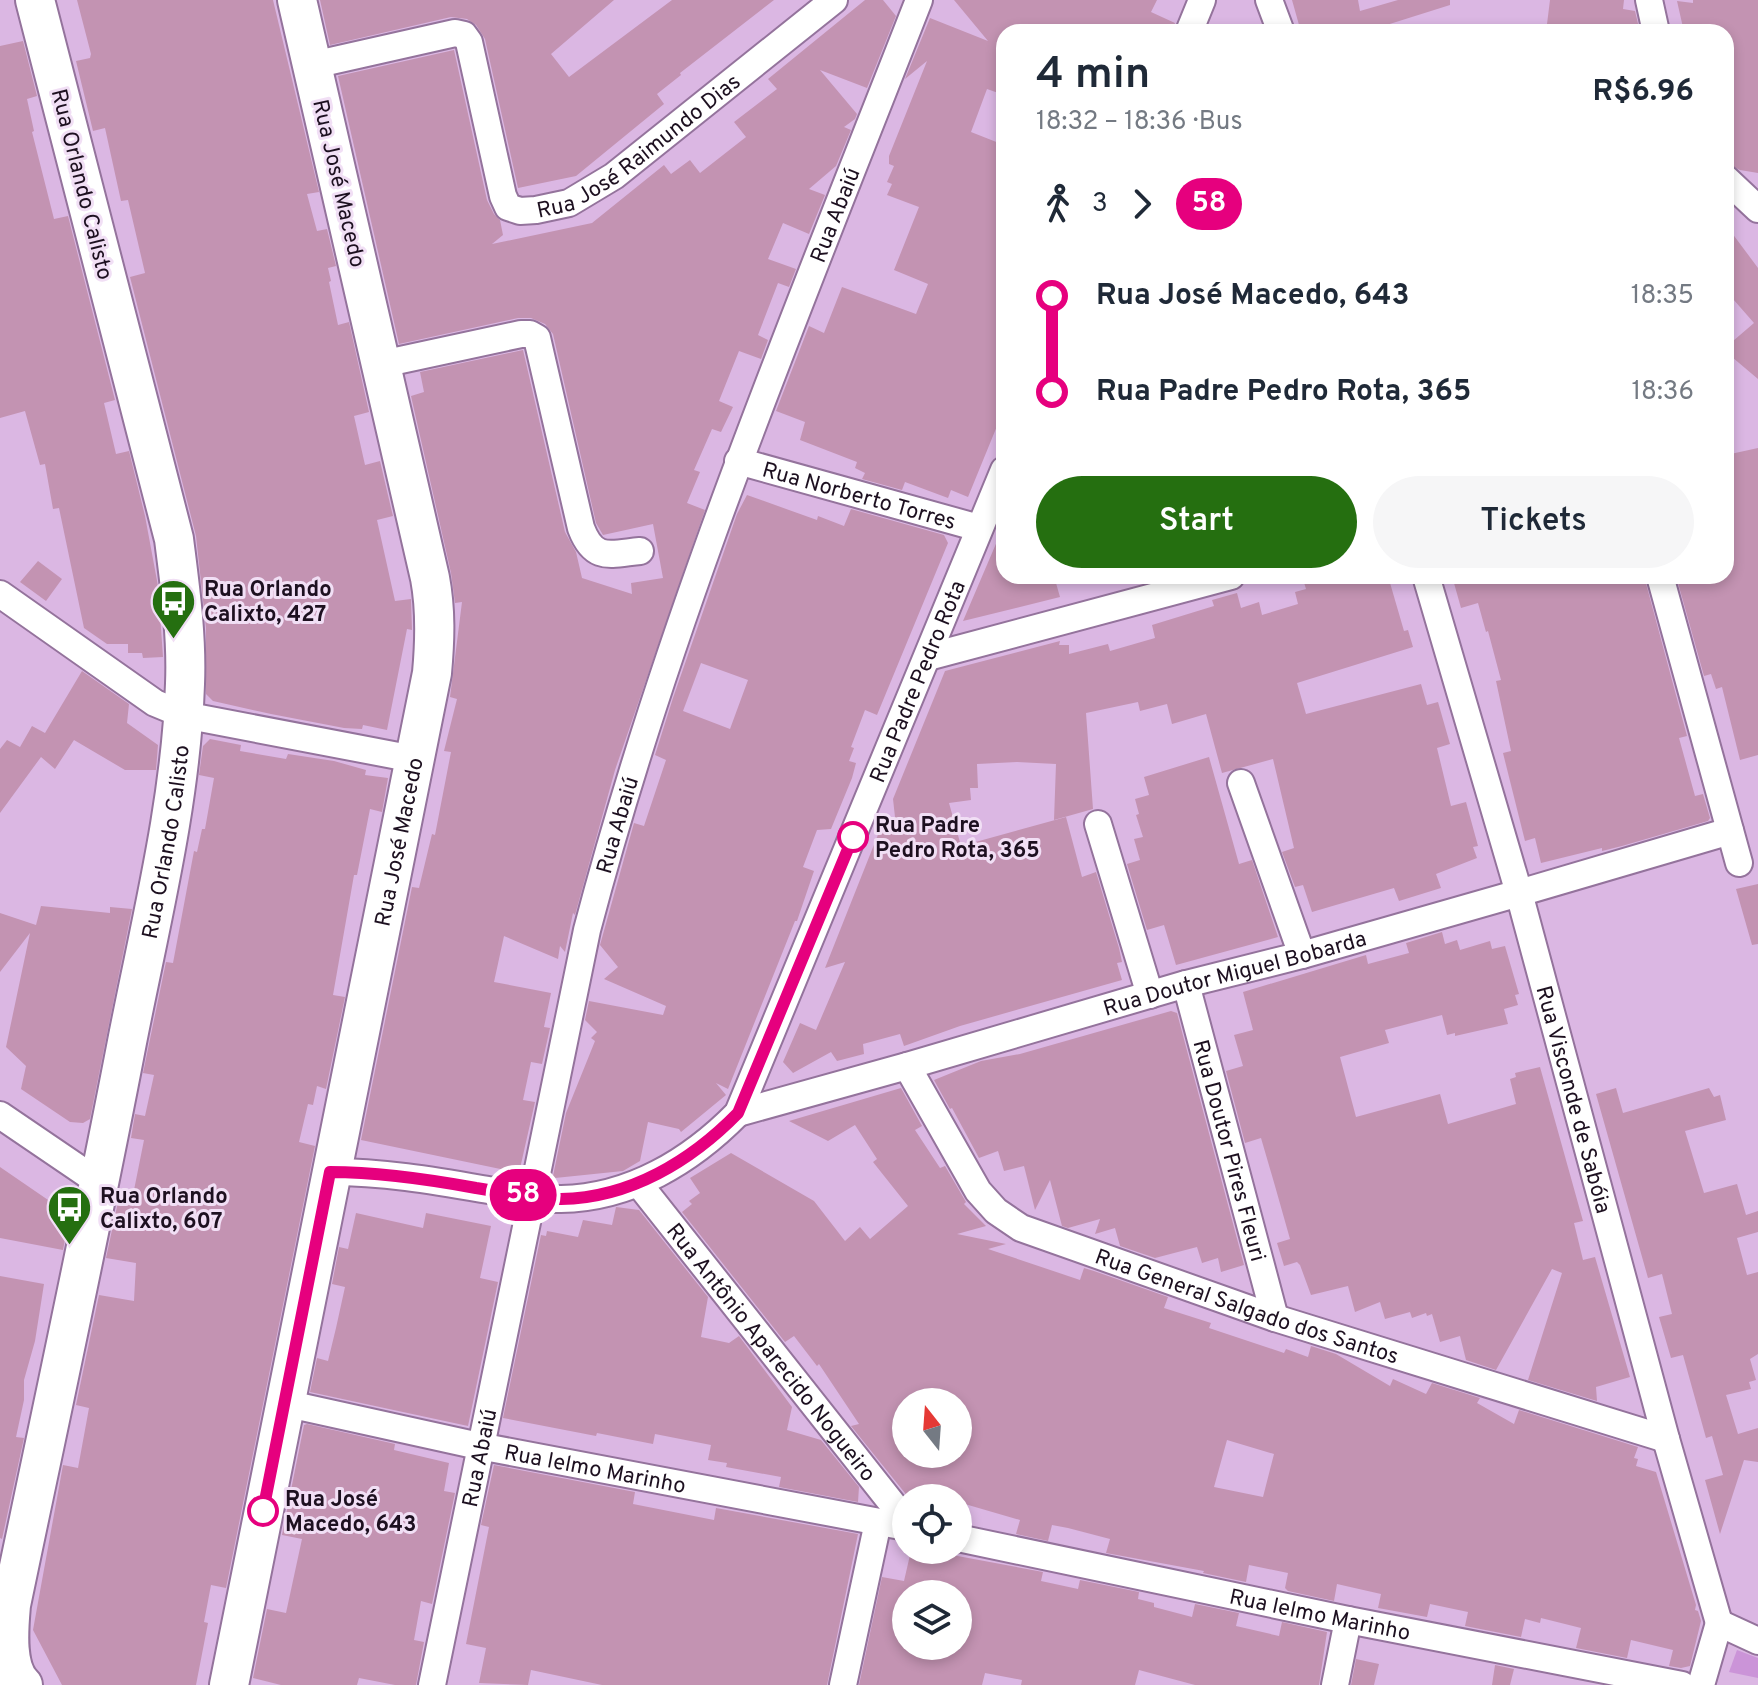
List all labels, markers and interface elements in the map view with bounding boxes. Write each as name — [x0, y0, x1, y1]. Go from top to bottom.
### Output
text: 4 min — [1036, 48, 1150, 104]
street label: Rua José Raimundo Dias — [535, 69, 747, 225]
text: R$6.96 — [1593, 74, 1694, 111]
street label: Rua Orlando Calisto — [44, 86, 117, 283]
street label: Rua José Macedo — [305, 97, 370, 270]
text: 18:32 – 18:36 · Bus — [1036, 106, 1243, 139]
street label: Rua Abaiú — [806, 164, 868, 267]
icon: walk — [1036, 182, 1080, 226]
icon: forward — [1120, 182, 1164, 226]
text: 58 — [1192, 186, 1226, 222]
text: 3 — [1092, 188, 1108, 221]
text: Rua José Macedo, 643 — [1096, 278, 1409, 315]
text: 18:35 — [1631, 280, 1694, 313]
text: Rua Padre Pedro Rota, 365 — [1096, 374, 1471, 411]
text: 18:36 — [1631, 376, 1694, 409]
street label: Rua Norberto Torres — [759, 457, 959, 537]
button: Start — [1036, 476, 1357, 568]
button: Tickets — [1373, 476, 1694, 568]
bus stop icon: Rua Orlando Calixto, 427 — [149, 577, 197, 640]
place label: Rua Orlando Calixto, 427 — [204, 577, 332, 629]
street label: Rua Padre Pedro Rota — [865, 577, 973, 787]
street label: Rua Orlando Calisto — [138, 744, 197, 942]
street label: Rua José Macedo — [370, 755, 431, 929]
street label: Rua Abaiú — [592, 774, 646, 877]
place label: Rua Padre Pedro Rota, 365 — [875, 813, 1040, 865]
marker: Rua Padre Pedro Rota, 365 — [838, 822, 868, 852]
street label: Rua Doutor Miguel Bobarda — [1101, 926, 1370, 1024]
street label: Rua Visconde de Sabóia — [1529, 983, 1616, 1217]
street label: Rua Doutor Pires Fleuri — [1185, 1037, 1270, 1265]
line badge: 58 — [487, 1169, 559, 1221]
text: 58 — [506, 1177, 540, 1213]
bus stop icon: Rua Orlando Calixto, 607 — [45, 1184, 93, 1247]
place label: Rua Orlando Calixto, 607 — [100, 1184, 228, 1236]
street label: Rua Antônio Aparecido Nogueiro — [659, 1219, 880, 1488]
street label: Rua General Salgado dos Santos — [1091, 1244, 1401, 1371]
north arrow — [892, 1388, 972, 1468]
map controls — [892, 1388, 972, 1660]
street label: Rua Abaiú — [458, 1407, 504, 1510]
street label: Rua Ielmo Marinho — [502, 1440, 688, 1501]
button: locate — [892, 1484, 972, 1564]
place label: Rua José Macedo, 643 — [285, 1487, 416, 1539]
marker: Rua José Macedo, 643 — [248, 1496, 278, 1526]
button: layers — [892, 1580, 972, 1660]
street label: Rua Ielmo Marinho — [1227, 1584, 1413, 1648]

